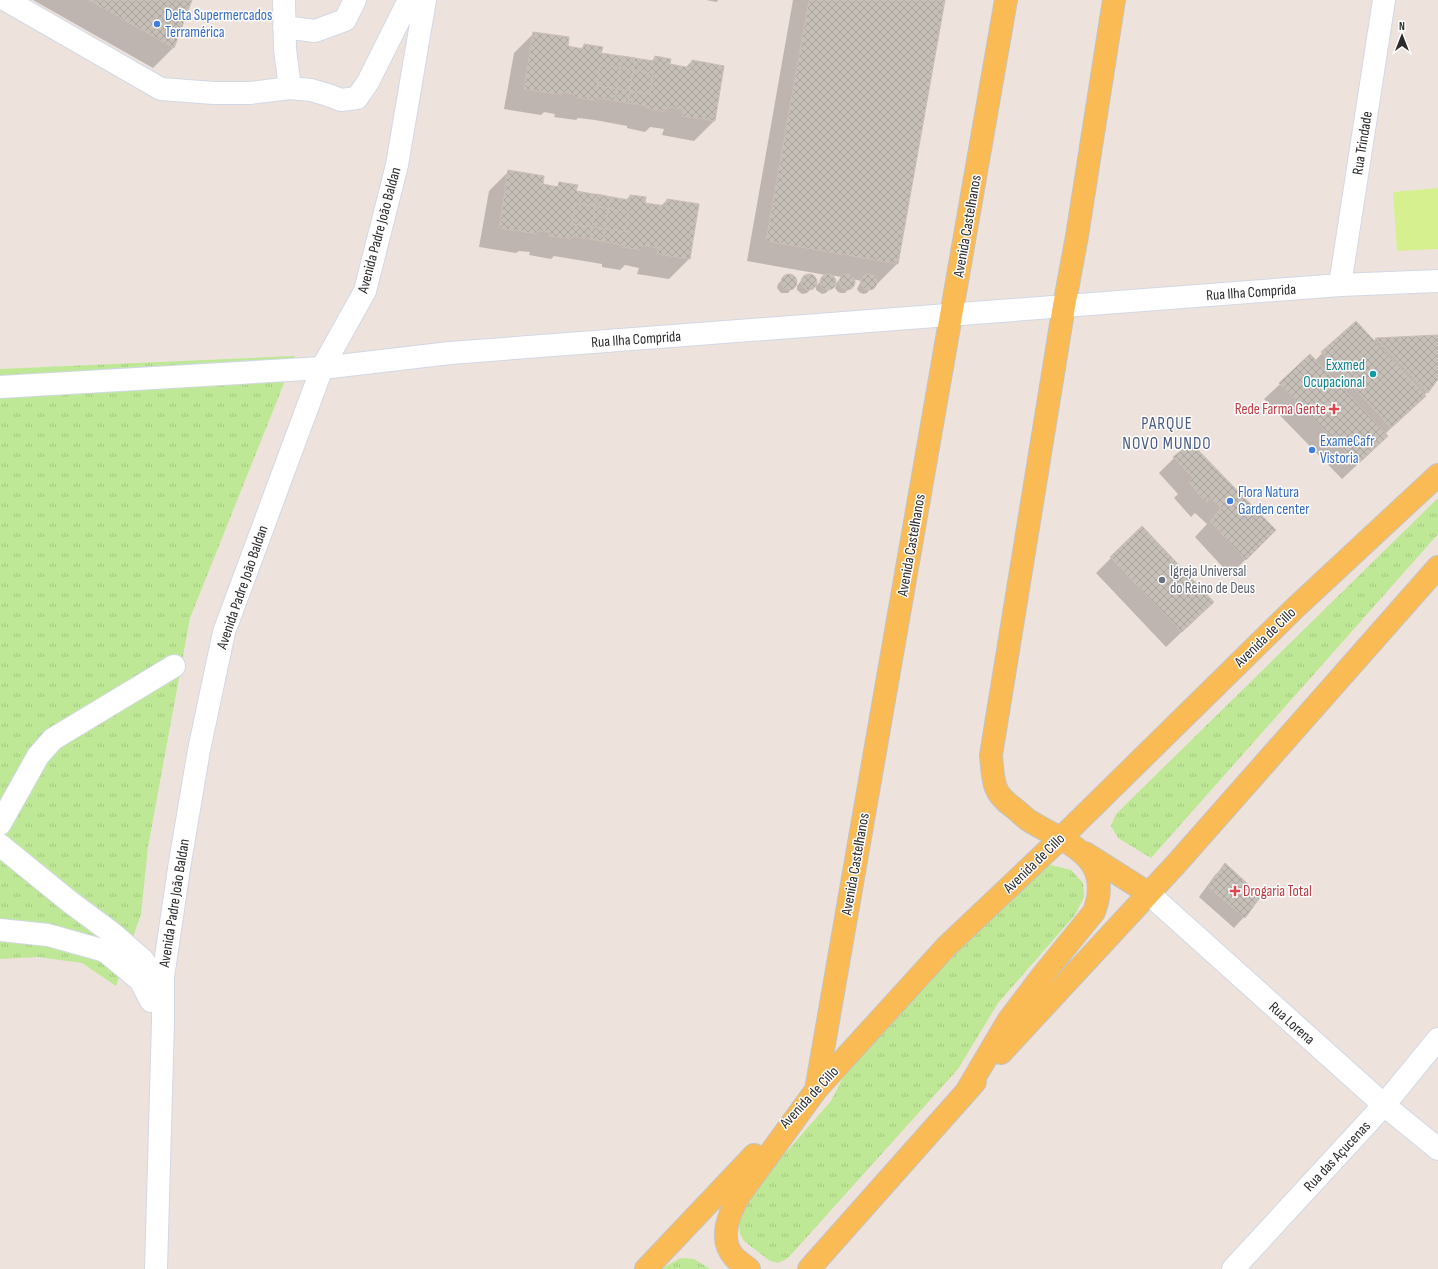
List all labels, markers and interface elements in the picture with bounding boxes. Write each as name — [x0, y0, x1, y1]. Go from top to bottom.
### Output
place label: Delta Supermercados Terramérica — [165, 6, 272, 42]
north arrow — [1382, 16, 1422, 56]
marker: Delta Supermercados Terramérica — [152, 19, 162, 29]
text: N — [1399, 20, 1405, 33]
street label: Rua Trindade — [1348, 110, 1377, 176]
street label: Avenida Padre João Baldan — [353, 165, 405, 296]
street label: Avenida Castelhanos — [949, 174, 986, 280]
street label: Rua Ilha Comprida — [1205, 280, 1297, 305]
street label: Rua Ilha Comprida — [590, 327, 682, 352]
place label: Exxmed Ocupacional — [1303, 356, 1365, 392]
marker: Exxmed Ocupacional — [1368, 369, 1378, 379]
place label: Rede Farma Gente — [1235, 400, 1326, 419]
marker: Rede Farma Gente — [1329, 404, 1339, 414]
district label: PARQUE NOVO MUNDO — [1122, 414, 1212, 454]
place label: ExameCafr Vistoria — [1320, 432, 1375, 468]
marker: ExameCafr Vistoria — [1307, 445, 1317, 455]
place label: Flora Natura Garden center — [1238, 483, 1310, 519]
street label: Avenida Castelhanos — [893, 493, 930, 599]
marker: Flora Natura Garden center — [1225, 496, 1235, 506]
street label: Avenida Padre João Baldan — [212, 523, 273, 652]
place label: Igreja Universal do Reino de Deus — [1170, 562, 1255, 598]
marker: Igreja Universal do Reino de Deus — [1157, 575, 1167, 585]
street label: Avenida de Cillo — [1230, 603, 1300, 672]
street label: Avenida Castelhanos — [837, 812, 874, 918]
street label: Avenida de Cillo — [999, 829, 1069, 898]
street label: Avenida Padre João Baldan — [155, 838, 194, 970]
place label: Drogaria Total — [1243, 882, 1312, 901]
marker: Drogaria Total — [1230, 886, 1240, 896]
street label: Rua Lorena — [1265, 998, 1319, 1049]
street label: Avenida de Cillo — [775, 1062, 843, 1133]
street label: Rua das Açucenas — [1300, 1117, 1375, 1196]

